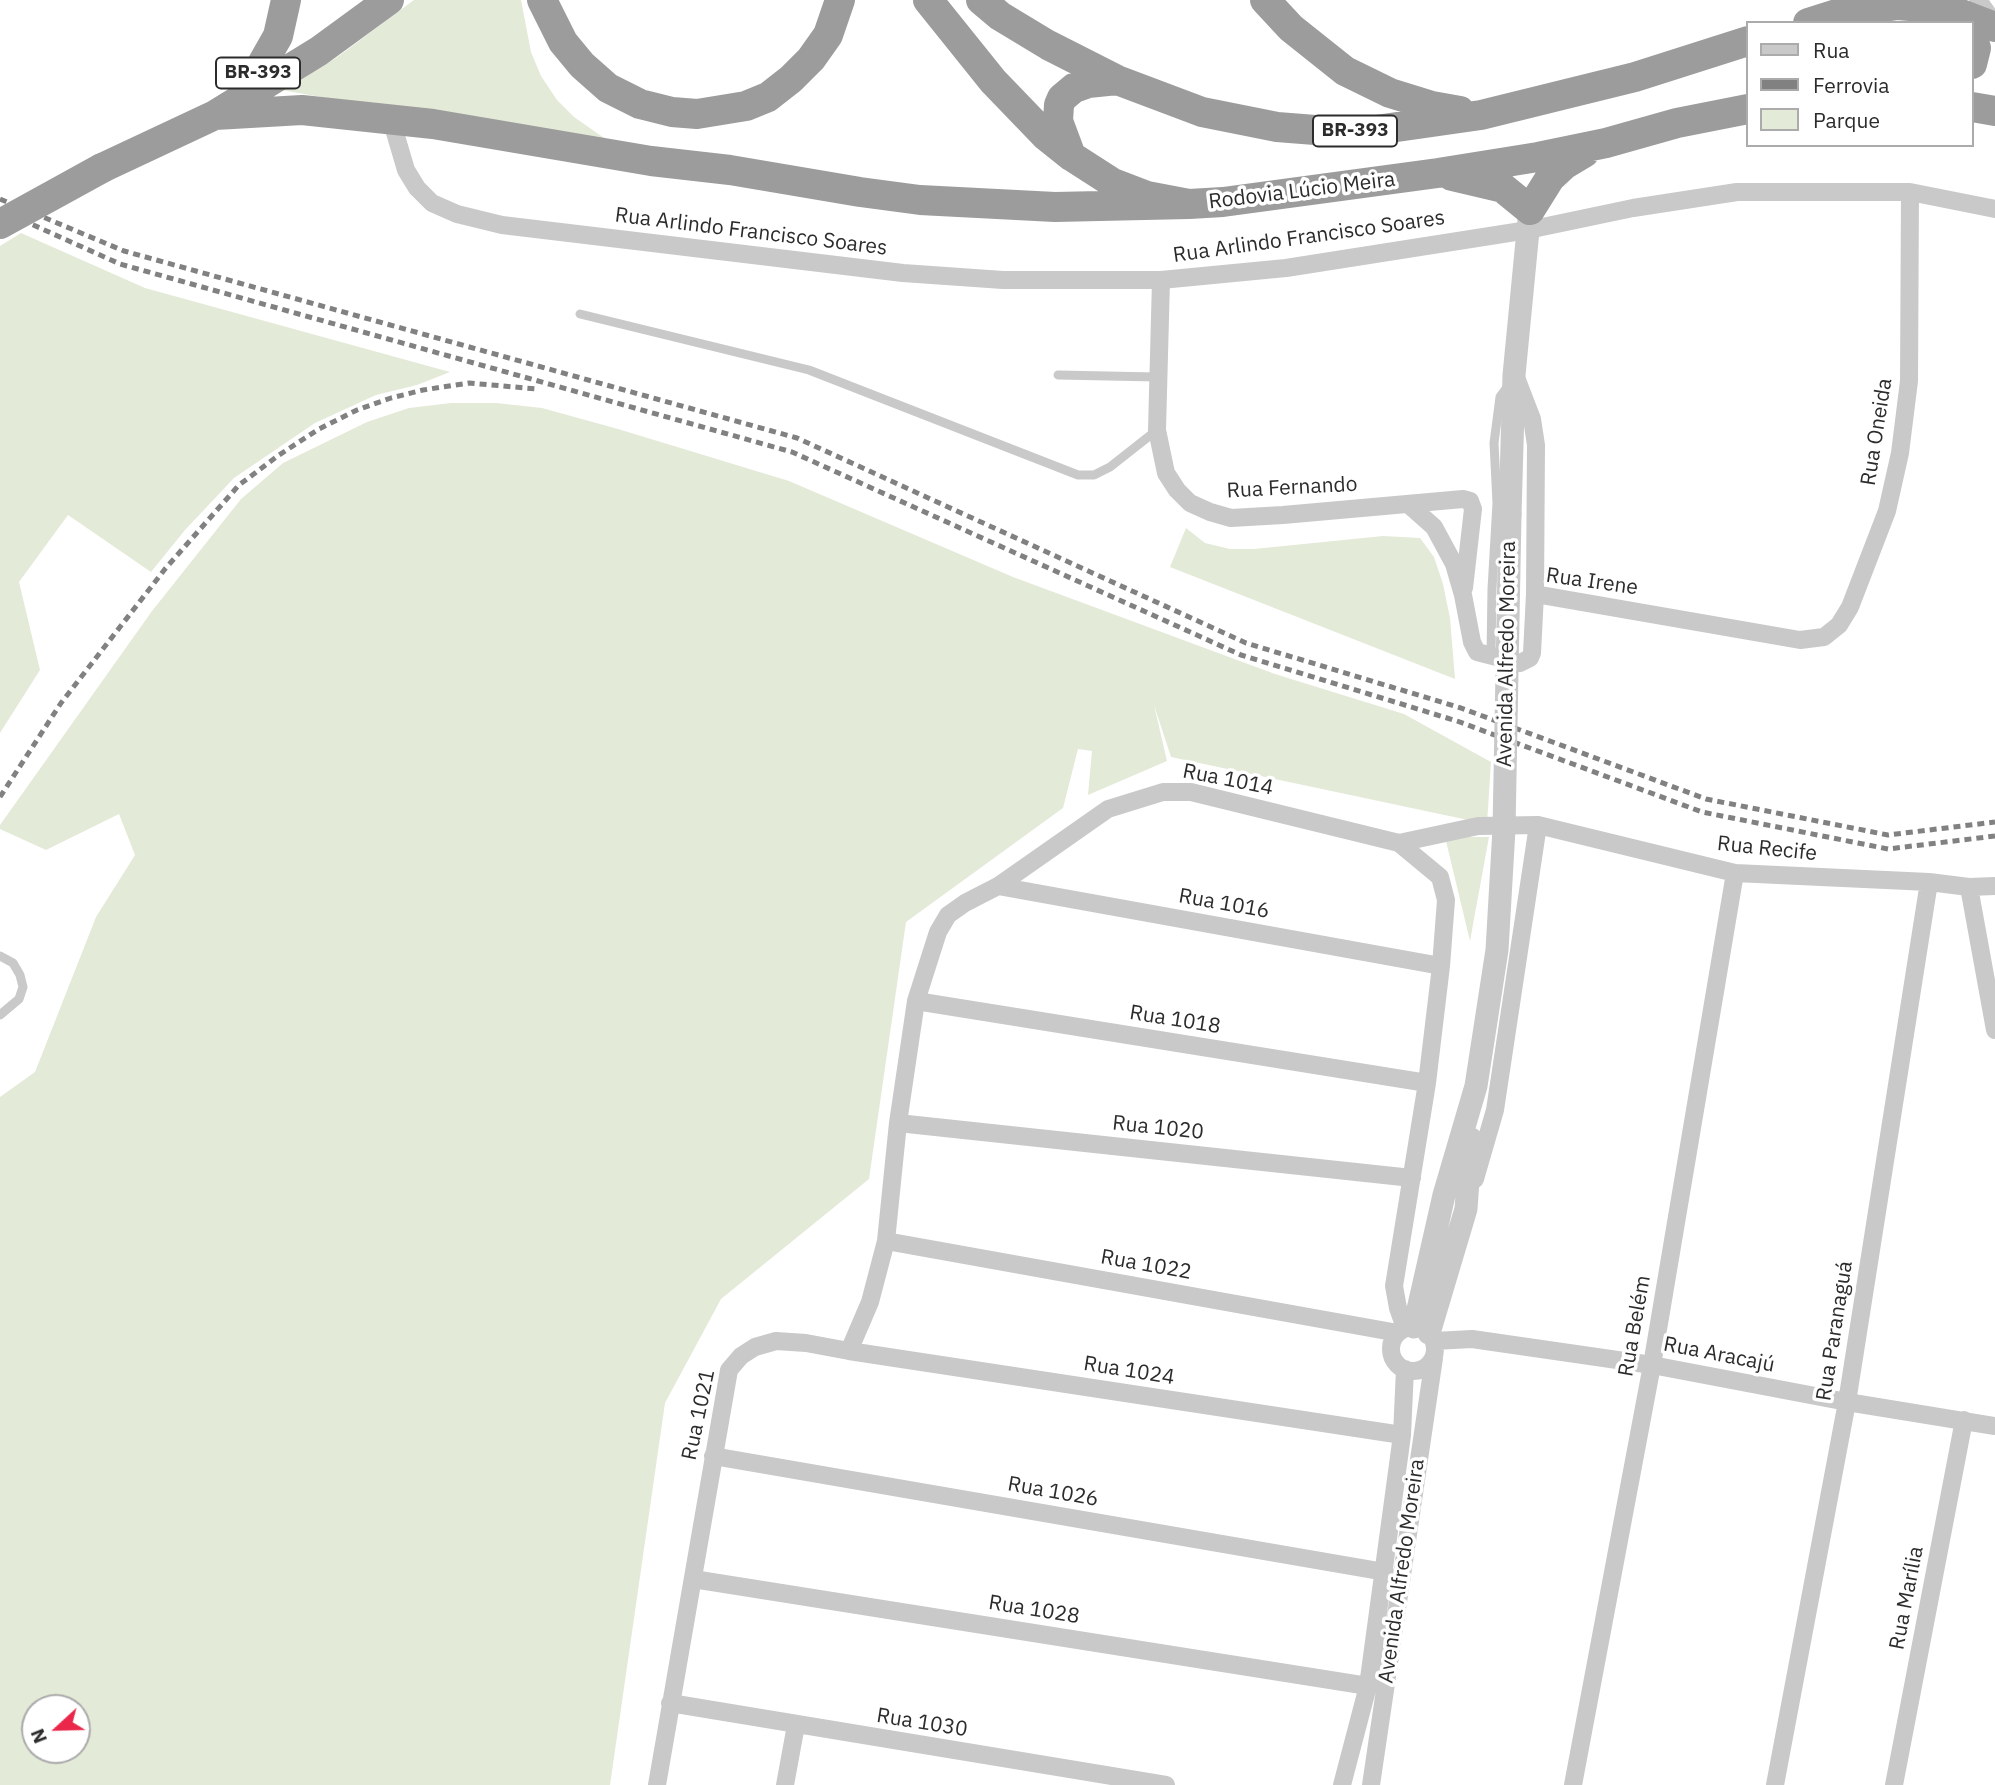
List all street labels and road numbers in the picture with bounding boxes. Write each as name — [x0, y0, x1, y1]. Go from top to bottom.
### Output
road number: BR-393 — [216, 58, 300, 88]
road number: BR-393 — [1313, 116, 1397, 146]
street label: Rodovia Lúcio Meira — [1207, 167, 1397, 215]
street label: Rua Arlindo Francisco Soares — [613, 203, 889, 261]
street label: Rua Arlindo Francisco Soares — [1171, 205, 1447, 269]
street label: Rua Oneida — [1856, 376, 1898, 488]
street label: Rua Fernando — [1226, 472, 1358, 504]
street label: Avenida Alfredo Moreira — [1492, 541, 1522, 767]
street label: Rua Irene — [1544, 563, 1640, 601]
street label: Rua 1014 — [1180, 759, 1276, 801]
street label: Rua Recife — [1716, 831, 1818, 867]
street label: Rua 1016 — [1177, 884, 1271, 924]
street label: Rua 1018 — [1128, 1000, 1222, 1040]
street label: Rua 1020 — [1111, 1111, 1205, 1145]
street label: Rua 1022 — [1099, 1245, 1193, 1285]
street label: Rua Paranaguá — [1811, 1259, 1859, 1403]
street label: Rua Belém — [1614, 1273, 1656, 1379]
street label: Rua Aracajú — [1661, 1332, 1777, 1378]
street label: Rua 1024 — [1082, 1351, 1176, 1391]
street label: Rua 1021 — [677, 1367, 721, 1463]
street label: Avenida Alfredo Moreira — [1374, 1457, 1430, 1685]
street label: Rua 1026 — [1006, 1472, 1100, 1512]
street label: Rua Marília — [1885, 1544, 1929, 1652]
street label: Rua 1028 — [987, 1590, 1081, 1630]
street label: Rua 1030 — [875, 1703, 969, 1743]

